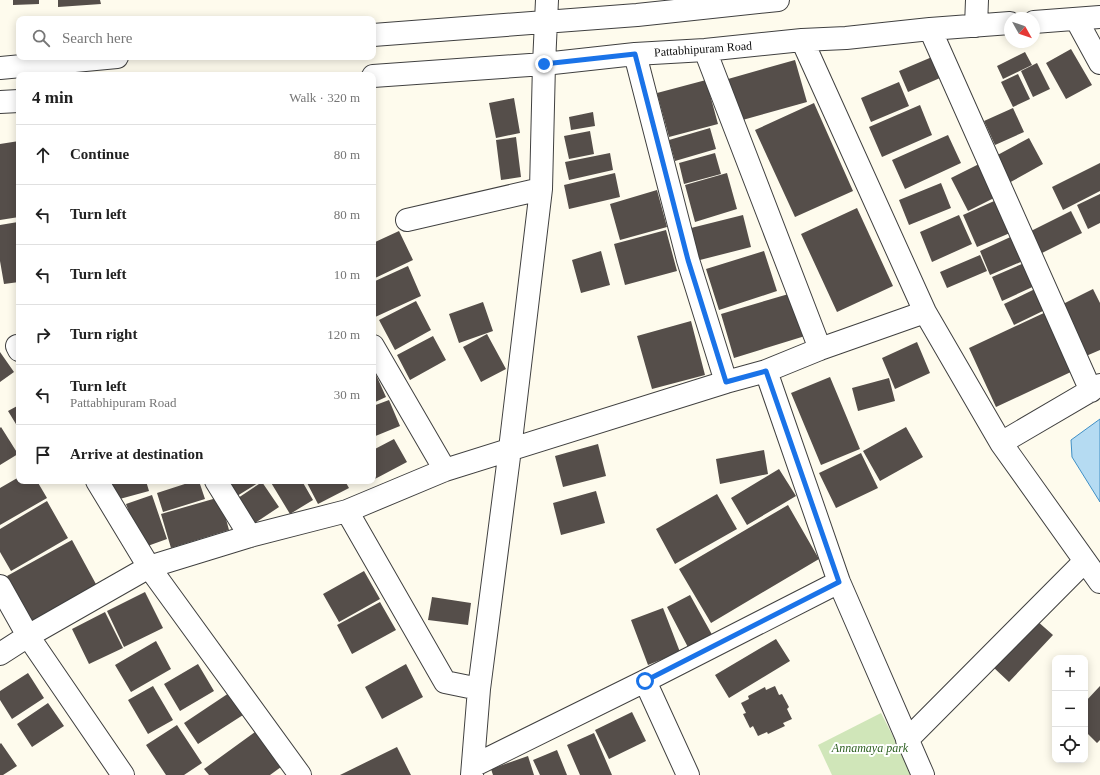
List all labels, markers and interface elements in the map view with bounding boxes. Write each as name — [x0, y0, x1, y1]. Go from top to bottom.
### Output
north arrow — [1004, 12, 1040, 48]
search box — [16, 16, 376, 60]
icon: search — [30, 27, 52, 49]
text: Search here — [62, 30, 132, 46]
street label: Pattabhipuram Road — [653, 39, 753, 59]
route end — [535, 55, 553, 73]
text: 4 min — [32, 88, 73, 107]
text: Walk · 320 m — [289, 90, 360, 105]
icon: ahead — [32, 144, 54, 166]
text: Continue — [70, 146, 129, 162]
text: 80 m — [334, 147, 360, 162]
icon: left — [32, 204, 54, 226]
text: Turn left — [70, 206, 127, 222]
text: 80 m — [334, 207, 360, 222]
icon: left — [32, 264, 54, 286]
text: Turn left — [70, 266, 127, 282]
text: 10 m — [334, 267, 360, 282]
icon: right — [32, 324, 54, 346]
text: Turn right — [70, 326, 137, 342]
text: 120 m — [327, 327, 360, 342]
text: Turn left — [70, 378, 127, 394]
icon: left — [32, 384, 54, 406]
text: 30 m — [334, 387, 360, 402]
text: Pattabhipuram Road — [70, 395, 177, 410]
icon: arrive — [32, 444, 54, 466]
text: Arrive at destination — [70, 446, 203, 462]
map controls — [1052, 655, 1088, 763]
button: + — [1052, 655, 1088, 691]
route start — [636, 672, 654, 690]
button: − — [1052, 691, 1088, 727]
button: locate — [1052, 727, 1088, 763]
park label: Annamaya park — [831, 741, 909, 755]

